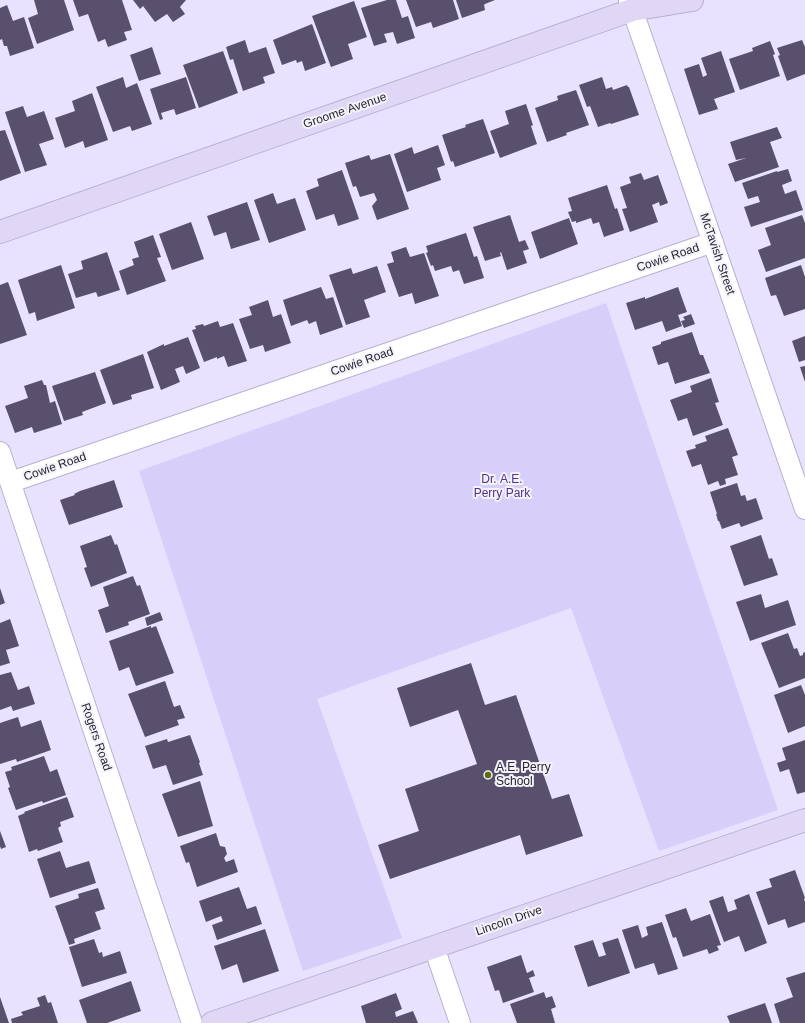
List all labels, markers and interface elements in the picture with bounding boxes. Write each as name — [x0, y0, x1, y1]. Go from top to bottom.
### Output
street label: Groome Avenue — [301, 90, 389, 132]
street label: McTavish Street — [696, 211, 738, 297]
street label: Cowie Road — [635, 241, 701, 275]
street label: Cowie Road — [329, 345, 395, 379]
street label: Cowie Road — [22, 450, 88, 484]
park label: Dr. A.E. Perry Park — [474, 473, 530, 501]
street label: Rogers Road — [78, 701, 114, 773]
place label: A.E. Perry School — [496, 761, 551, 789]
marker: A.E. Perry School — [483, 770, 493, 780]
street label: Lincoln Drive — [474, 903, 544, 939]

